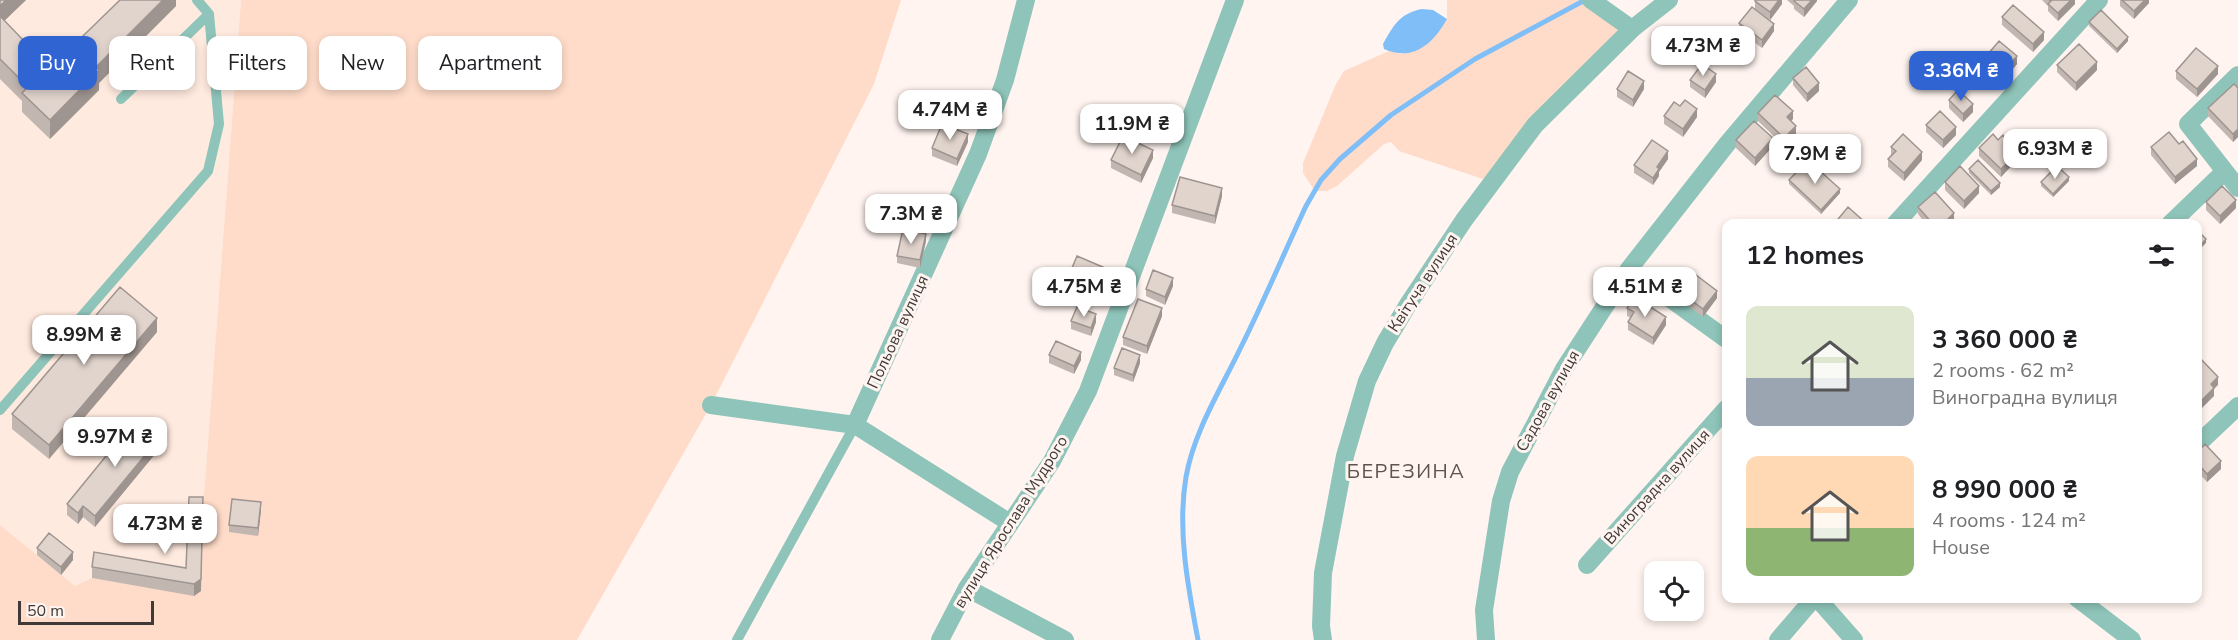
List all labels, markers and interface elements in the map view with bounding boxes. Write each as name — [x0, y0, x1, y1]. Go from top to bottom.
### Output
pin: 4.73M ₴ — [1648, 26, 1758, 77]
text: 4.73M ₴ — [1665, 32, 1741, 59]
chip: Buy — [18, 36, 97, 90]
chip: Rent — [109, 36, 195, 90]
chip: Filters — [207, 36, 307, 90]
chip: New — [319, 36, 406, 90]
chip: Apartment — [418, 36, 562, 90]
pin: 3.36M ₴ — [1906, 51, 2016, 102]
text: 3.36M ₴ — [1923, 57, 1999, 84]
pin: 4.74M ₴ — [895, 90, 1005, 141]
text: 4.74M ₴ — [912, 96, 988, 123]
pin: 11.9M ₴ — [1077, 104, 1187, 155]
text: 11.9M ₴ — [1094, 110, 1170, 137]
pin: 6.93M ₴ — [2000, 129, 2110, 180]
pin: 7.9M ₴ — [1766, 134, 1864, 185]
text: 6.93M ₴ — [2017, 135, 2093, 162]
text: 7.9M ₴ — [1783, 140, 1847, 167]
pin: 7.3M ₴ — [862, 194, 960, 245]
text: 7.3M ₴ — [879, 200, 943, 227]
street label: Квітуча вулиця — [1383, 229, 1463, 337]
text: 12 homes — [1746, 238, 1864, 273]
icon: filters — [2145, 239, 2178, 272]
pin: 4.75M ₴ — [1029, 267, 1139, 318]
pin: 4.51M ₴ — [1590, 267, 1700, 318]
street label: Польова вулиця — [862, 272, 934, 392]
text: 4.75M ₴ — [1046, 273, 1122, 300]
text: 4.51M ₴ — [1607, 273, 1683, 300]
pin: 8.99M ₴ — [29, 315, 139, 366]
text: 8.99M ₴ — [46, 321, 122, 348]
text: 3 360 000 ₴ — [1932, 322, 2078, 357]
icon: home — [1794, 330, 1866, 402]
street label: Садова вулиця — [1511, 346, 1585, 456]
text: 2 rooms · 62 m² — [1932, 357, 2074, 384]
text: Виноградна вулиця — [1932, 384, 2118, 411]
pin: 9.97M ₴ — [60, 417, 170, 468]
text: 9.97M ₴ — [77, 423, 153, 450]
street label: Виноградна вулиця — [1599, 424, 1715, 550]
street label: вулиця Ярослава Мудрого — [949, 432, 1073, 612]
district label: БЕРЕЗИНА — [1347, 458, 1465, 485]
text: 8 990 000 ₴ — [1932, 472, 2078, 507]
icon: home — [1794, 480, 1866, 552]
pin: 4.73M ₴ — [110, 504, 220, 555]
text: 4 rooms · 124 m² — [1932, 507, 2086, 534]
text: 4.73M ₴ — [127, 510, 203, 537]
text: House — [1932, 534, 1990, 561]
map controls — [1644, 561, 1704, 621]
button: locate — [1644, 561, 1704, 621]
scale bar — [18, 598, 154, 626]
text: 50 m — [27, 600, 64, 622]

